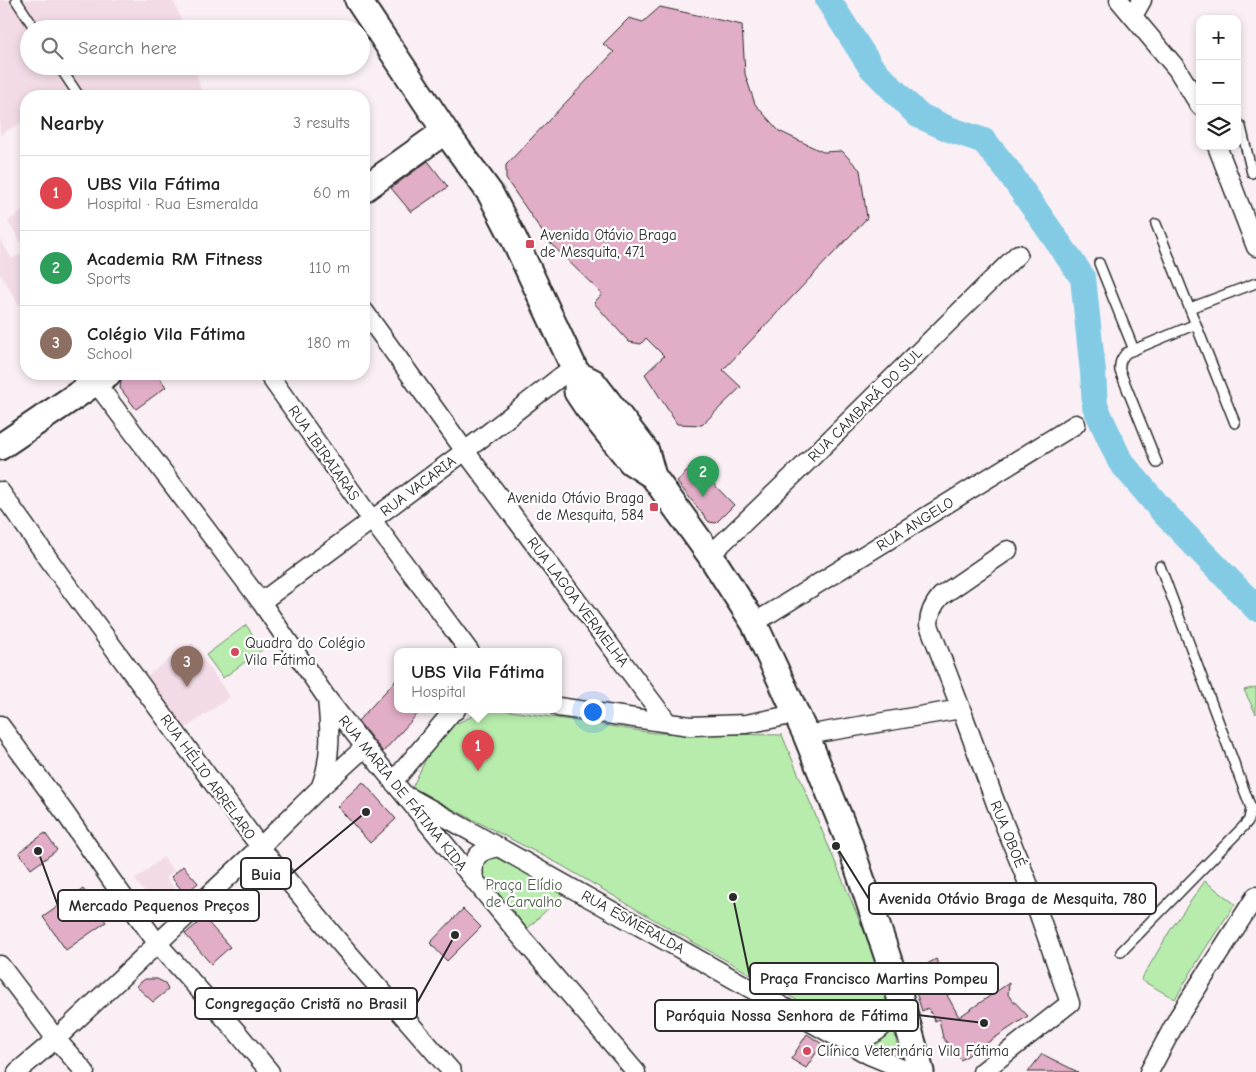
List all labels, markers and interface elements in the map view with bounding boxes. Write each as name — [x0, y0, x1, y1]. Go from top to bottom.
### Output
map controls — [1196, 15, 1241, 150]
button: + — [1196, 15, 1241, 60]
search box — [20, 20, 370, 75]
icon: search — [38, 34, 66, 62]
text: Search here — [78, 37, 177, 59]
button: − — [1196, 60, 1241, 105]
button: layers — [1196, 105, 1241, 150]
text: Nearby — [40, 111, 104, 135]
text: 3 results — [293, 114, 350, 132]
text: UBS Vila Fátima — [87, 173, 221, 195]
text: 1 — [53, 184, 59, 202]
text: 60 m — [313, 184, 350, 202]
text: Hospital · Rua Esmeralda — [87, 195, 259, 213]
place label: Avenida Otávio Braga de Mesquita, 471 — [540, 226, 677, 261]
marker: Avenida Otávio Braga de Mesquita, 471 — [524, 238, 536, 250]
text: Academia RM Fitness — [87, 248, 262, 270]
text: 2 — [52, 259, 60, 277]
text: 110 m — [309, 259, 350, 277]
text: Sports — [87, 270, 130, 288]
text: Colégio Vila Fátima — [87, 323, 246, 345]
text: 3 — [52, 334, 60, 352]
text: 180 m — [307, 334, 350, 352]
street label: RUA CAMBARÁ DO SUL — [803, 343, 926, 466]
text: School — [87, 345, 133, 363]
street label: RUA IBIRAIARAS — [284, 402, 364, 504]
street label: RUA VACARIA — [377, 452, 460, 520]
pin: 2 — [687, 456, 719, 497]
place label: Avenida Otávio Braga de Mesquita, 584 — [507, 489, 644, 524]
street label: RUA ANGELO — [873, 493, 957, 555]
marker: Avenida Otávio Braga de Mesquita, 584 — [648, 501, 660, 513]
street label: RUA LAGOA VERMELHA — [523, 534, 633, 671]
place label: Quadra do Colégio Vila Fátima — [245, 634, 366, 669]
pin: 3 — [171, 646, 203, 687]
marker: Quadra do Colégio Vila Fátima — [229, 646, 241, 658]
popup — [394, 648, 562, 713]
text: UBS Vila Fátima — [411, 661, 545, 683]
text: Hospital — [411, 683, 466, 701]
your location — [580, 699, 606, 725]
street label: RUA HÉLIO ARRELARO — [156, 710, 260, 843]
street label: RUA MARIA DE FÁTIMA KIDA — [335, 711, 472, 875]
pin: 1 — [462, 730, 494, 771]
street label: RUA OBOÉ — [986, 798, 1030, 870]
callout: Buia — [241, 858, 291, 889]
text: Buia — [251, 866, 281, 884]
park label: Praça Elídio de Carvalho — [486, 876, 562, 911]
callout: Avenida Otávio Braga de Mesquita, 780 — [869, 883, 1156, 914]
street label: RUA ESMERALDA — [578, 886, 688, 958]
callout: Mercado Pequenos Preços — [58, 890, 259, 921]
text: Avenida Otávio Braga de Mesquita, 780 — [879, 890, 1147, 908]
text: Mercado Pequenos Preços — [69, 897, 249, 915]
callout: Praça Francisco Martins Pompeu — [750, 963, 998, 994]
text: Praça Francisco Martins Pompeu — [760, 970, 988, 988]
callout: Congregação Cristã no Brasil — [195, 988, 417, 1019]
text: Congregação Cristã no Brasil — [205, 995, 407, 1013]
callout: Paróquia Nossa Senhora de Fátima — [655, 1000, 918, 1031]
text: Paróquia Nossa Senhora de Fátima — [666, 1007, 908, 1025]
place label: Clínica Veterinária Vila Fátima — [817, 1042, 1009, 1060]
marker: Clínica Veterinária Vila Fátima — [801, 1045, 813, 1057]

